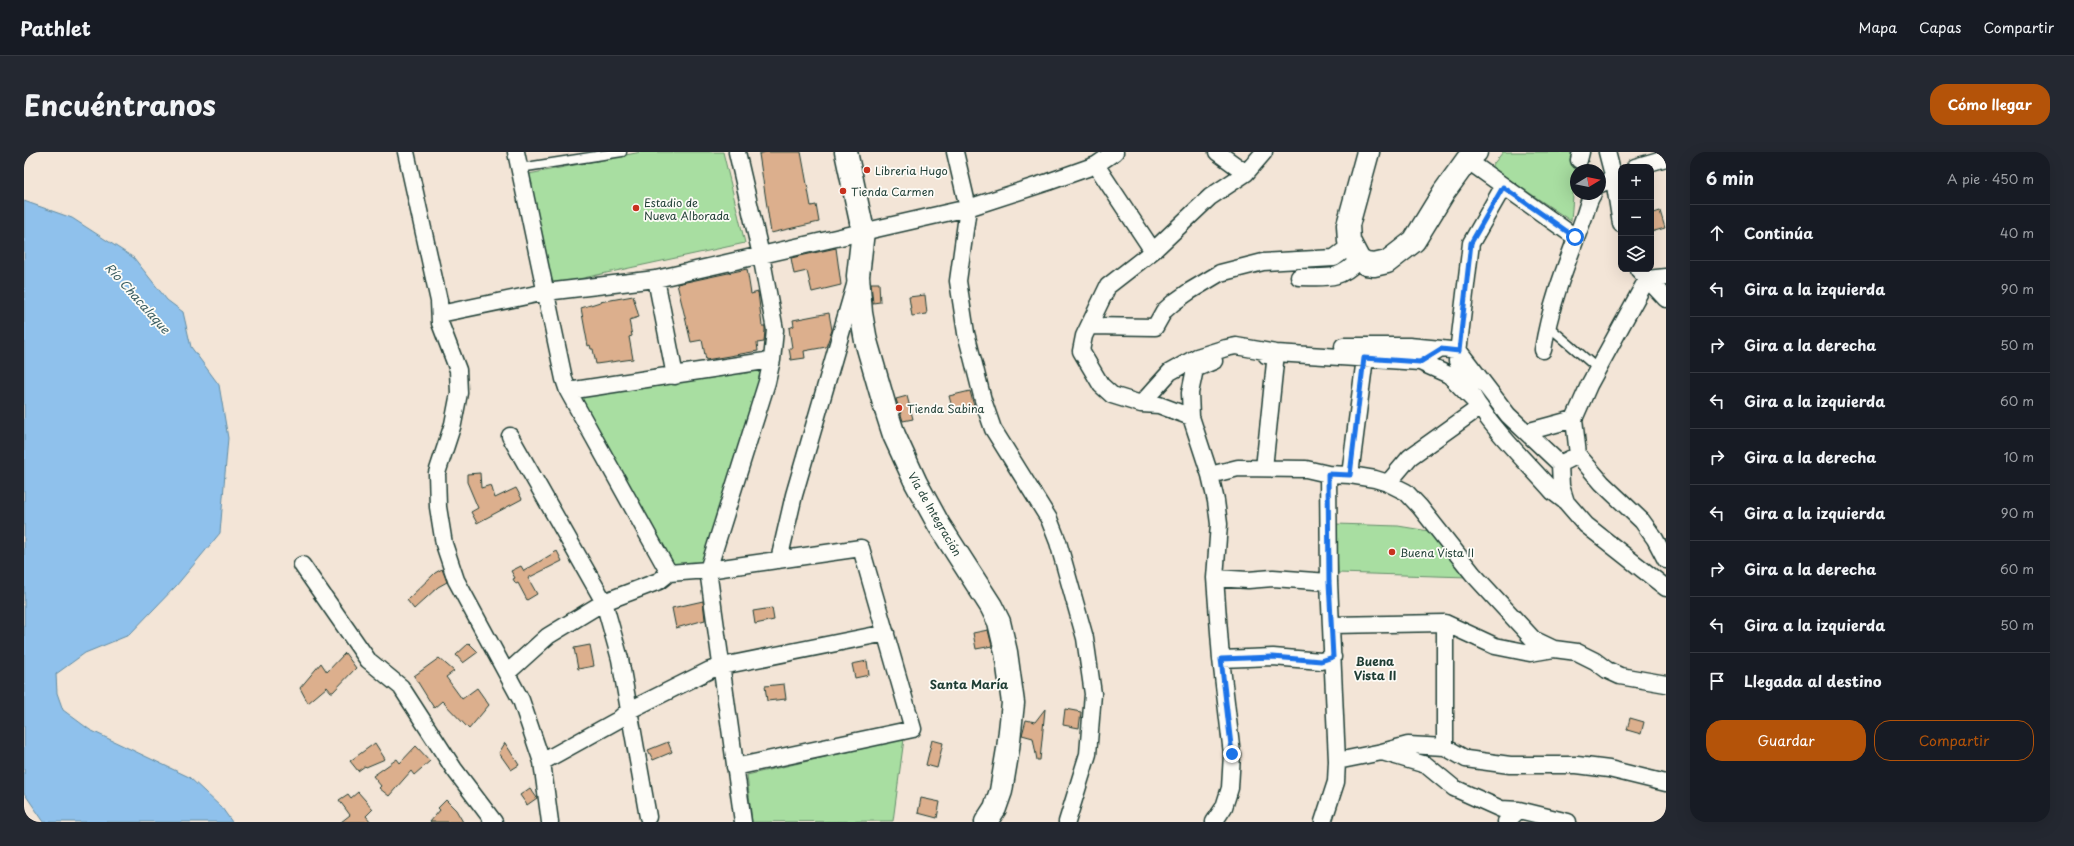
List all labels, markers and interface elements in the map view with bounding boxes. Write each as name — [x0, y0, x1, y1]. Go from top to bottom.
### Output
text: Pathlet — [20, 14, 91, 42]
text: Mapa — [1859, 17, 1897, 38]
text: Capas — [1919, 17, 1961, 38]
text: Compartir — [1983, 17, 2054, 38]
text: Encuéntranos — [24, 83, 216, 126]
button: Cómo llegar — [1930, 84, 2050, 125]
place label: Libreria Hugo — [875, 162, 948, 179]
north arrow — [1570, 164, 1606, 200]
map controls — [1618, 164, 1654, 272]
button: + — [1618, 164, 1654, 200]
marker: Libreria Hugo — [862, 165, 872, 175]
text: 6 min — [1706, 165, 1754, 191]
text: A pie · 450 m — [1947, 169, 2034, 188]
place label: Tienda Carmen — [851, 183, 934, 200]
marker: Tienda Carmen — [838, 186, 848, 196]
place label: Estadio de Nueva Alborada — [644, 194, 730, 224]
button: − — [1618, 200, 1654, 236]
marker: Estadio de Nueva Alborada — [631, 203, 641, 213]
text: Continúa — [1744, 221, 1813, 244]
icon: ahead — [1706, 222, 1728, 244]
text: 40 m — [2000, 223, 2034, 242]
route start — [1566, 228, 1584, 246]
button: layers — [1618, 236, 1654, 272]
water label: Río Chacalaque — [101, 259, 175, 338]
text: Gira a la izquierda — [1744, 277, 1885, 300]
icon: left — [1706, 278, 1728, 300]
text: 90 m — [2001, 279, 2034, 298]
text: Gira a la derecha — [1744, 333, 1876, 356]
icon: right — [1706, 334, 1728, 356]
text: 50 m — [2000, 335, 2034, 354]
text: Gira a la izquierda — [1744, 389, 1885, 412]
icon: left — [1706, 390, 1728, 412]
text: 60 m — [2000, 391, 2034, 410]
place label: Tienda Sabina — [907, 400, 984, 417]
marker: Tienda Sabina — [894, 403, 904, 413]
text: Gira a la derecha — [1744, 445, 1876, 468]
icon: right — [1706, 446, 1728, 468]
text: 10 m — [2004, 447, 2034, 466]
street label: Vía de Integración — [904, 469, 966, 559]
text: Gira a la izquierda — [1744, 501, 1885, 524]
icon: left — [1706, 502, 1728, 524]
text: 90 m — [2001, 503, 2034, 522]
place label: Buena Vista II — [1400, 544, 1474, 561]
marker: Buena Vista II — [1387, 547, 1397, 557]
text: Gira a la derecha — [1744, 557, 1876, 580]
icon: right — [1706, 558, 1728, 580]
text: 60 m — [2000, 559, 2034, 578]
text: Gira a la izquierda — [1744, 613, 1885, 636]
icon: left — [1706, 614, 1728, 636]
text: 50 m — [2000, 615, 2034, 634]
district label: Buena Vista II — [1354, 652, 1396, 684]
text: Llegada al destino — [1744, 669, 1882, 692]
icon: arrive — [1706, 670, 1728, 692]
district label: Santa María — [930, 675, 1009, 693]
button: Guardar — [1706, 720, 1866, 761]
button: Compartir — [1874, 720, 2034, 761]
route end — [1223, 745, 1241, 763]

